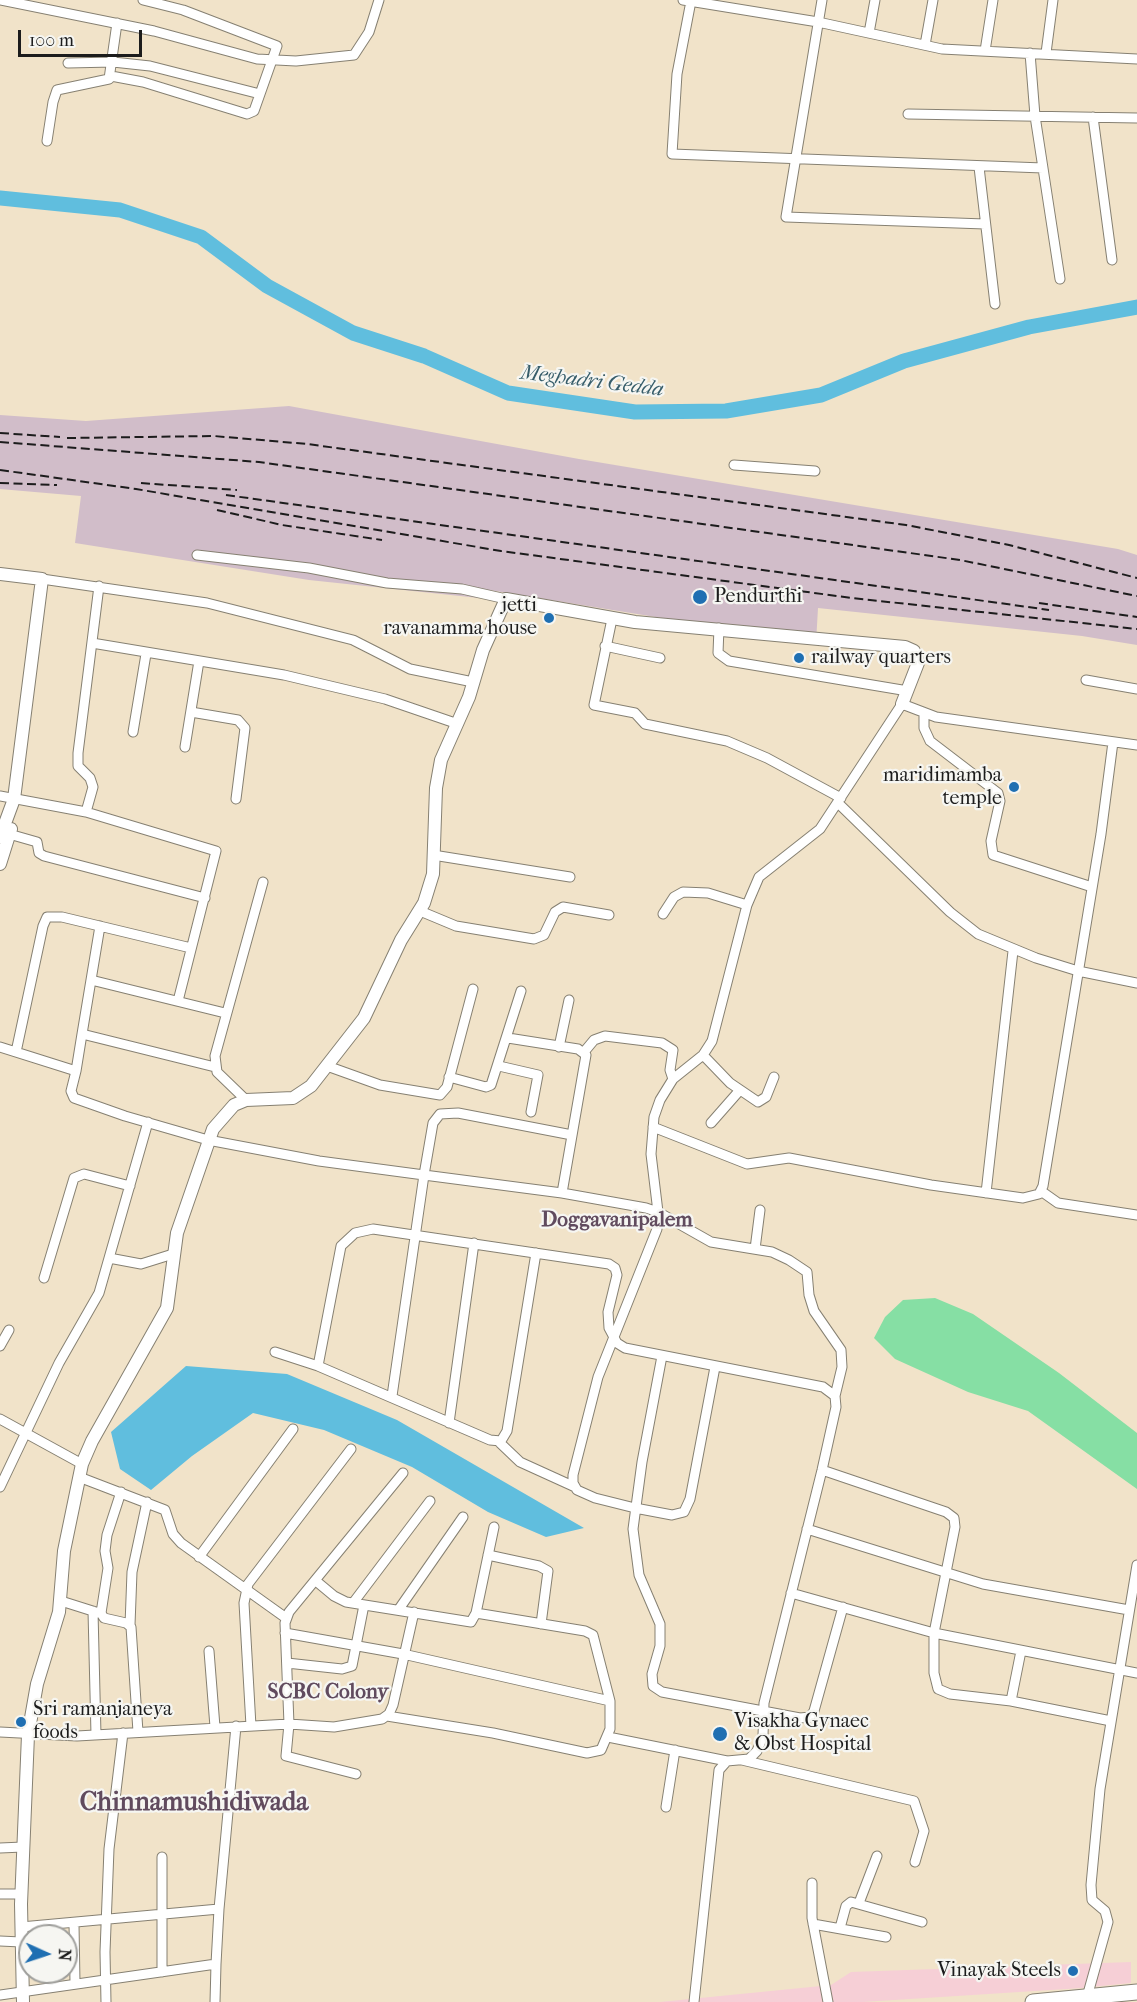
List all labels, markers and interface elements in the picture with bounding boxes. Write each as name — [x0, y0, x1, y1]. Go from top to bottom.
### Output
scale bar — [21, 18, 146, 56]
text: 100 m — [29, 30, 74, 51]
water label: Meghadri Gedda — [519, 361, 665, 403]
place label: Pendurthi — [714, 585, 802, 609]
marker: Pendurthi — [691, 588, 709, 606]
place label: jetti ravanamma house — [383, 594, 537, 641]
marker: jetti ravanamma house — [542, 611, 556, 625]
place label: railway quarters — [811, 646, 951, 670]
marker: railway quarters — [792, 651, 806, 665]
place label: maridimamba temple — [883, 764, 1002, 811]
marker: maridimamba temple — [1007, 780, 1021, 794]
district label: Doggavanipalem — [541, 1208, 693, 1234]
district label: SCBC Colony — [268, 1680, 388, 1706]
place label: Sri ramanjaneya foods — [33, 1698, 172, 1745]
place label: Visakha Gynaec & Obst Hospital — [734, 1710, 871, 1757]
marker: Sri ramanjaneya foods — [14, 1715, 28, 1729]
marker: Visakha Gynaec & Obst Hospital — [711, 1725, 729, 1743]
district label: Chinnamushidiwada — [80, 1788, 308, 1820]
north arrow — [18, 1924, 78, 1984]
text: N — [55, 1948, 74, 1961]
place label: Vinayak Steels — [937, 1959, 1061, 1983]
marker: Vinayak Steels — [1066, 1964, 1080, 1978]

